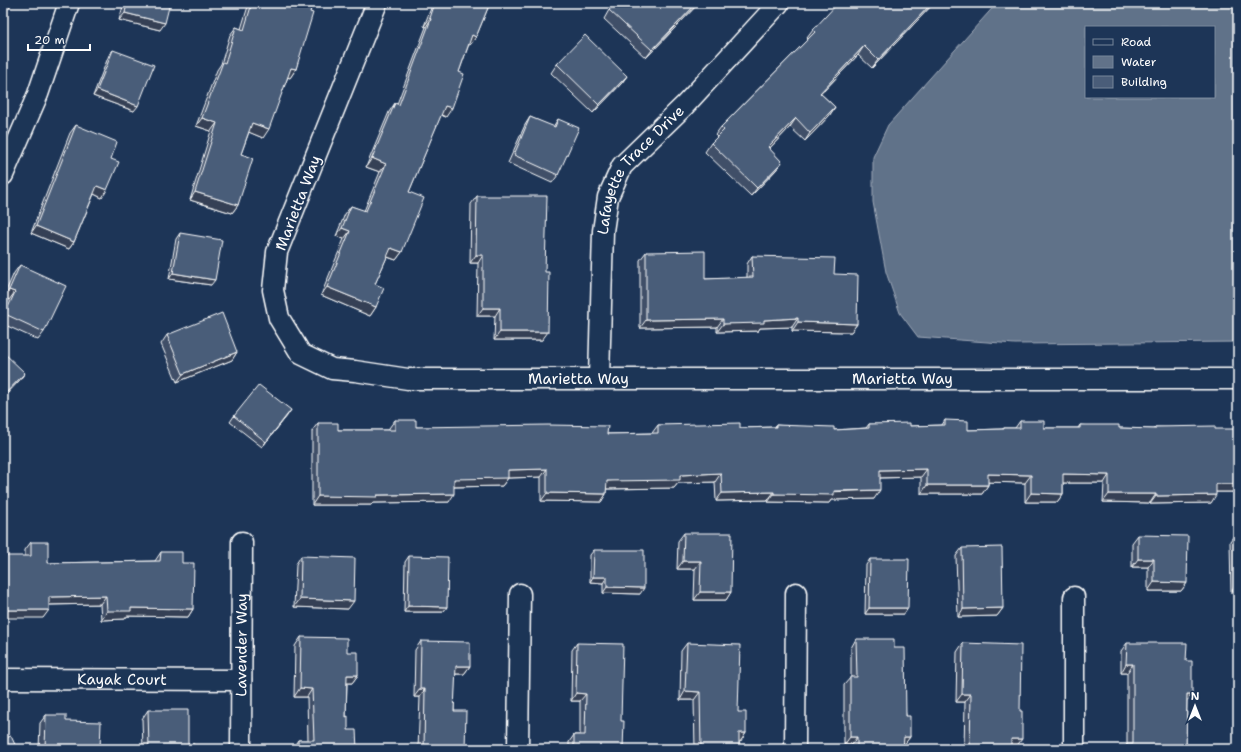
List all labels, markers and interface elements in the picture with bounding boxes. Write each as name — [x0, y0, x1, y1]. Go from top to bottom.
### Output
scale bar — [28, 26, 90, 52]
legend — [1085, 26, 1215, 98]
text: 20 m — [34, 32, 65, 48]
text: Road — [1121, 34, 1152, 50]
text: Water — [1121, 54, 1157, 70]
text: Building — [1121, 74, 1167, 90]
street label: Lafayette Trace Drive — [593, 101, 689, 236]
street label: Marietta Way — [271, 152, 325, 254]
street label: Marietta Way — [528, 369, 629, 389]
street label: Marietta Way — [852, 369, 953, 389]
street label: Lavender Way — [231, 593, 252, 697]
street label: Kayak Court — [77, 669, 167, 690]
north arrow — [1175, 686, 1215, 726]
text: N — [1191, 689, 1200, 704]

